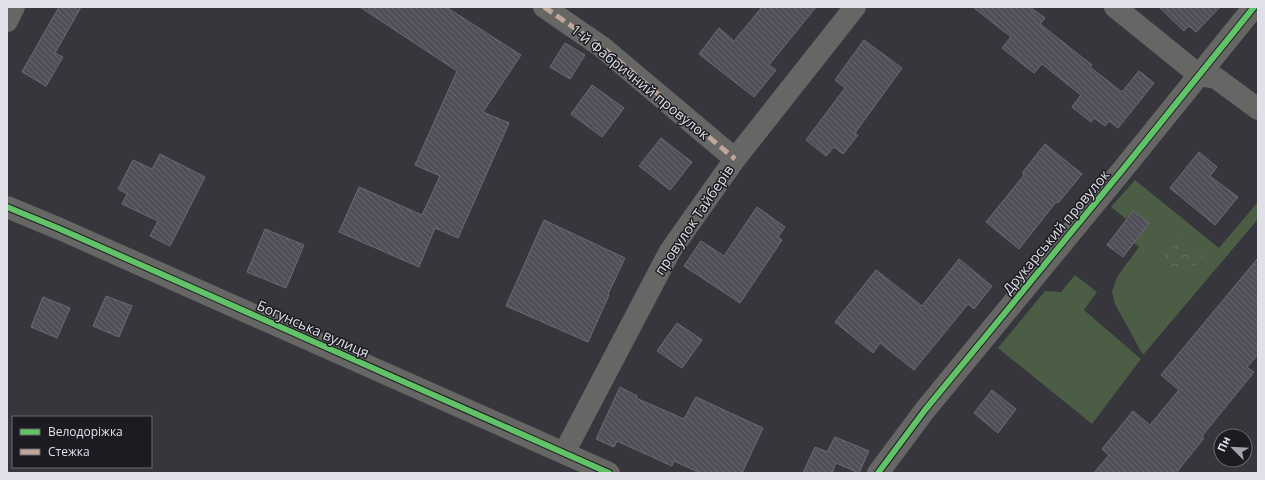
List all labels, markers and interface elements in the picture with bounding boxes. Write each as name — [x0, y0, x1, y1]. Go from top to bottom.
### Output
street label: 1-й Фабричний провулок — [567, 20, 714, 144]
street label: провулок Тайберів — [650, 161, 737, 278]
street label: Друкарський провулок — [998, 165, 1114, 298]
street label: Богунська вулиця — [254, 295, 372, 362]
legend — [12, 416, 152, 468]
text: Велодоріжка — [48, 423, 123, 440]
north arrow — [1213, 428, 1253, 468]
text: Пн — [1213, 434, 1233, 454]
text: Стежка — [48, 443, 90, 460]

